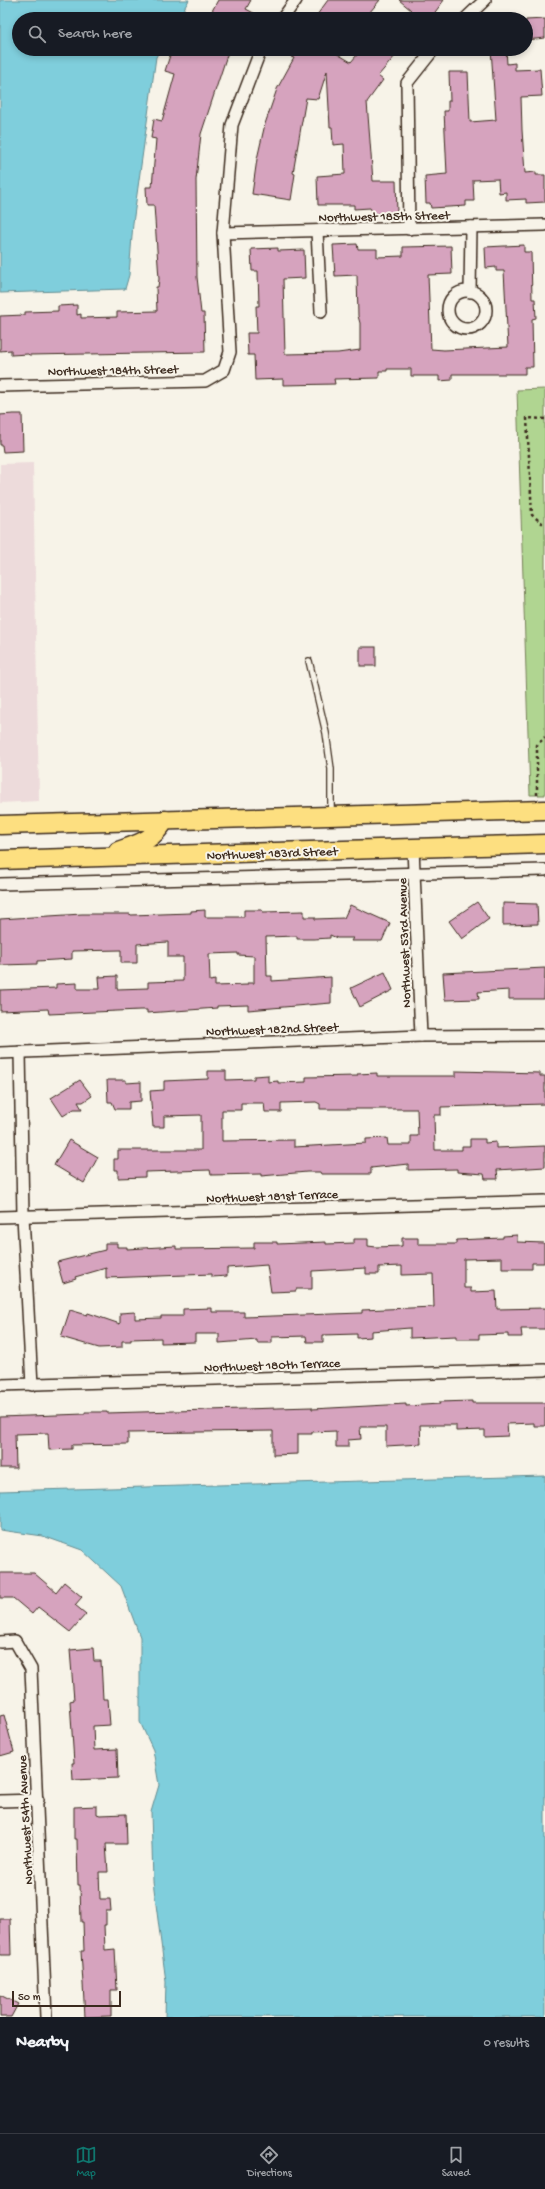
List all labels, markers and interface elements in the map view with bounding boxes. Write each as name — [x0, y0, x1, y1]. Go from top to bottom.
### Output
search box — [12, 12, 533, 56]
icon: search — [26, 23, 48, 45]
text: Search here — [58, 25, 132, 43]
street label: Northwest 185th Street — [318, 209, 452, 226]
street label: Northwest 184th Street — [48, 363, 180, 380]
street label: Northwest 183rd Street — [206, 845, 340, 864]
street label: Northwest 53rd Avenue — [396, 877, 415, 1008]
street label: Northwest 182nd Street — [206, 1021, 340, 1040]
street label: Northwest 181st Terrace — [206, 1188, 339, 1207]
street label: Northwest 180th Terrace — [204, 1357, 341, 1376]
street label: Northwest 54th Avenue — [16, 1755, 37, 1885]
scale bar — [12, 1989, 121, 2008]
text: 50 m — [18, 1992, 40, 2004]
text: Nearby — [16, 2033, 69, 2053]
text: 0 results — [483, 2036, 529, 2051]
tab: Map — [75, 2144, 97, 2180]
tab: Directions — [247, 2144, 292, 2180]
tab: Saved — [442, 2144, 470, 2180]

